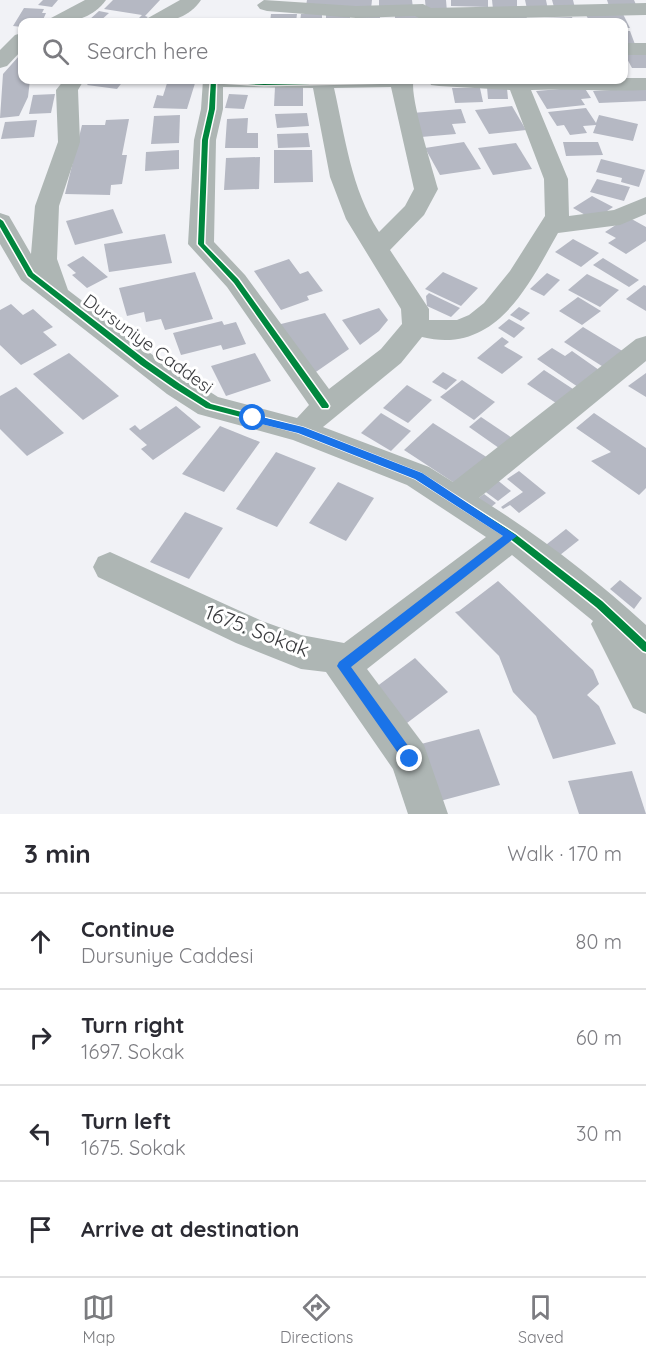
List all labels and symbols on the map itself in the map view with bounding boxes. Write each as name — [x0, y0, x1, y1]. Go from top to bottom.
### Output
street label: Dursuniye Caddesi — [79, 289, 218, 399]
route start — [239, 404, 265, 430]
street label: 1675. Sokak — [201, 598, 313, 662]
route end — [396, 745, 422, 771]

